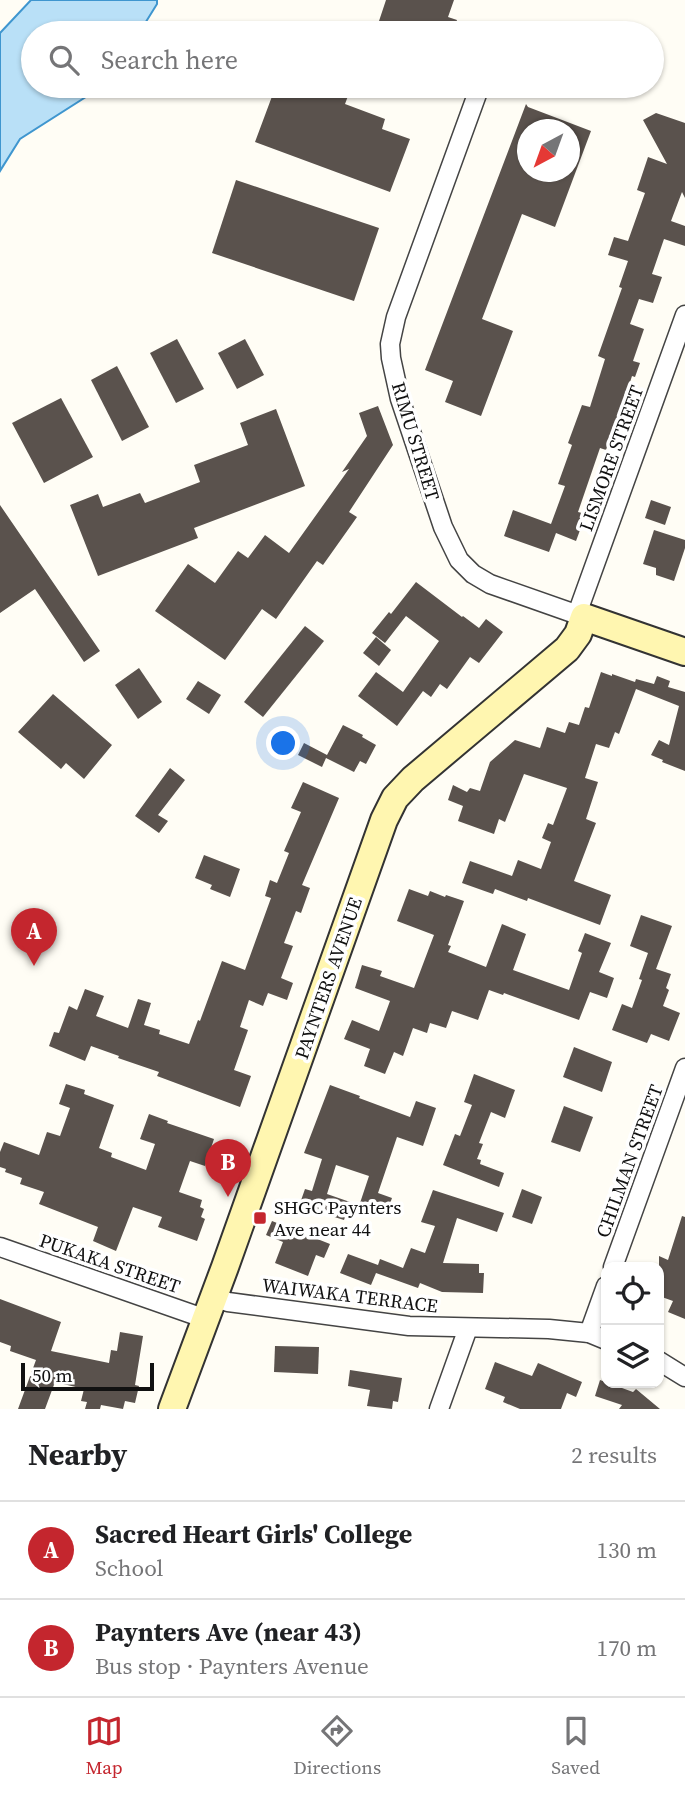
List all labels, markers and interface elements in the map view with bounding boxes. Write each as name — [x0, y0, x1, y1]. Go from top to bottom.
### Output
search box — [21, 21, 664, 98]
icon: search — [45, 41, 83, 79]
text: Search here — [101, 42, 238, 78]
north arrow — [517, 119, 580, 182]
street label: RIMU STREET — [386, 379, 447, 504]
street label: LISMORE STREET — [573, 381, 650, 534]
your location — [266, 726, 300, 760]
street label: PAYNTERS AVENUE — [288, 894, 368, 1062]
pin: A — [11, 908, 57, 966]
street label: CHILMAN STREET — [589, 1080, 669, 1241]
pin: B — [205, 1139, 251, 1197]
place label: SHGC Paynters Ave near 44 — [274, 1194, 401, 1242]
marker: SHGC Paynters Ave near 44 — [252, 1210, 268, 1226]
street label: PUKAKA STREET — [36, 1227, 184, 1299]
map controls — [601, 1262, 664, 1388]
button: locate — [601, 1262, 664, 1325]
street label: WAIWAKA TERRACE — [261, 1271, 439, 1319]
button: layers — [601, 1325, 664, 1388]
scale bar — [21, 1360, 154, 1392]
text: 50 m — [32, 1362, 73, 1388]
text: Nearby — [28, 1434, 127, 1475]
text: 2 results — [571, 1439, 657, 1471]
text: Sacred Heart Girls' College — [95, 1516, 412, 1552]
text: A — [43, 1534, 59, 1566]
text: 130 m — [596, 1534, 657, 1566]
text: School — [95, 1552, 163, 1584]
text: Paynters Ave (near 43) — [95, 1614, 362, 1650]
text: B — [44, 1632, 58, 1664]
text: 170 m — [596, 1632, 657, 1664]
text: Bus stop · Paynters Avenue — [95, 1650, 369, 1682]
tab: Map — [85, 1712, 123, 1780]
tab: Directions — [293, 1712, 381, 1780]
tab: Saved — [551, 1712, 600, 1780]

